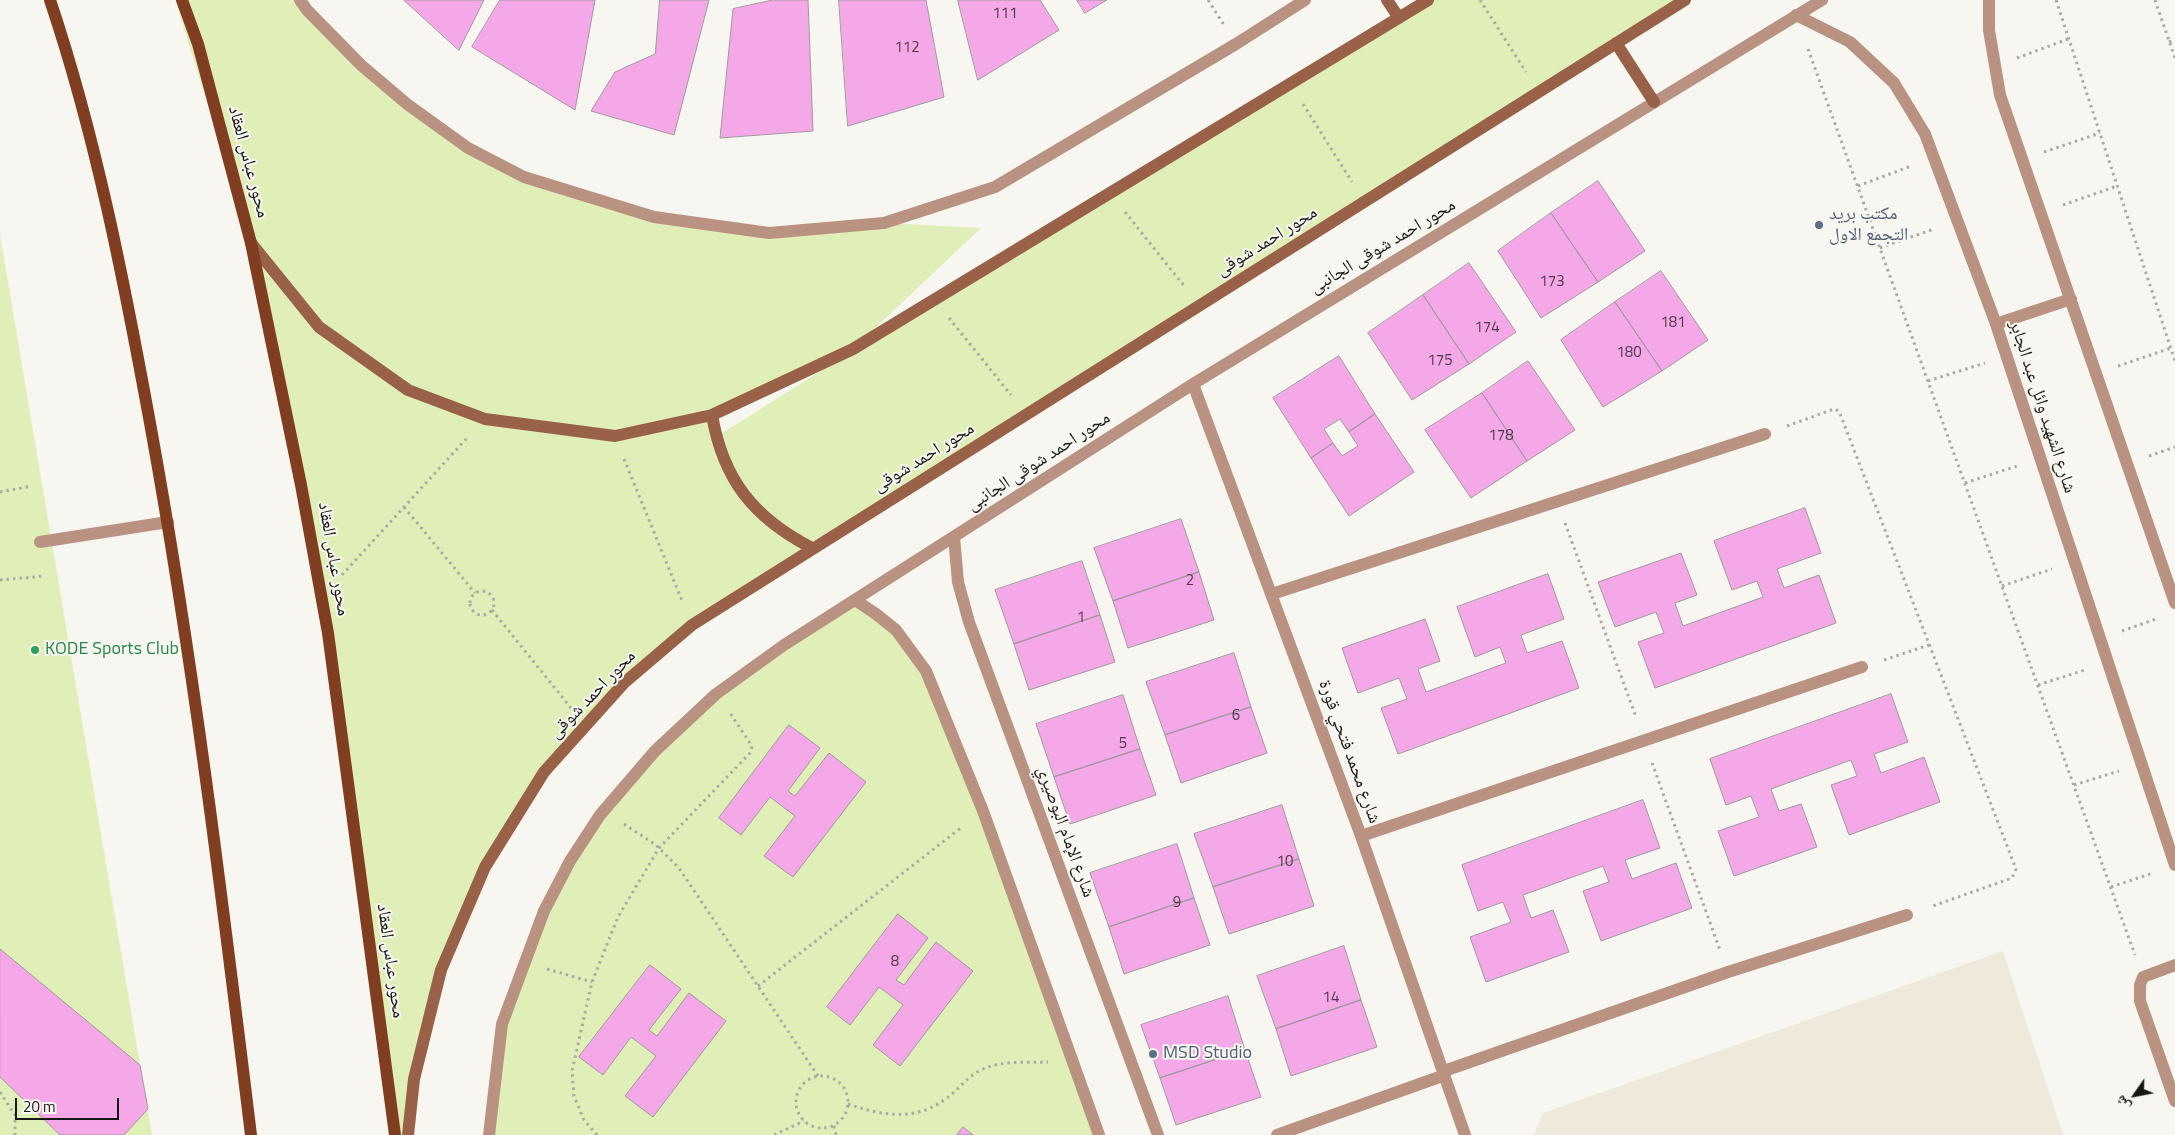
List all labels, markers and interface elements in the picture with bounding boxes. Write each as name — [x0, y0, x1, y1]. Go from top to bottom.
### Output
house number: 111 — [992, 5, 1018, 23]
house number: 112 — [894, 39, 920, 57]
street label: محور عباس العقاد — [223, 104, 273, 220]
street label: محور احمد شوقى الجانبى — [1306, 195, 1460, 299]
street label: محور احمد شوقى — [1212, 202, 1322, 282]
place label: مكتب بريد التجمع الاول — [1829, 204, 1908, 246]
marker: مكتب بريد التجمع الاول — [1813, 219, 1825, 231]
house number: 173 — [1539, 273, 1565, 291]
house number: 181 — [1660, 314, 1686, 332]
street label: شارع الشهيد وائل عبد الجابر — [2004, 318, 2080, 496]
house number: 174 — [1474, 319, 1500, 337]
house number: 180 — [1616, 344, 1642, 362]
house number: 175 — [1427, 352, 1453, 370]
street label: محور احمد شوقى الجانبى — [963, 408, 1115, 516]
street label: محور احمد شوقى — [869, 418, 979, 498]
house number: 178 — [1488, 427, 1514, 445]
street label: محور عباس العقاد — [312, 500, 354, 618]
house number: 2 — [1186, 572, 1194, 590]
house number: 1 — [1077, 609, 1085, 627]
place label: KODE Sports Club — [45, 639, 179, 661]
marker: KODE Sports Club — [29, 644, 41, 656]
street label: محور احمد شوقى — [545, 646, 641, 744]
street label: شارع محمد فتحي قورة — [1313, 677, 1385, 827]
house number: 6 — [1232, 707, 1240, 725]
house number: 5 — [1119, 735, 1127, 753]
street label: شارع الإمام البوصيري — [1031, 763, 1099, 901]
house number: 10 — [1277, 853, 1293, 871]
house number: 9 — [1173, 894, 1181, 912]
street label: محور عباس العقاد — [371, 902, 409, 1020]
house number: 8 — [891, 953, 899, 971]
house number: 14 — [1323, 989, 1339, 1007]
place label: MSD Studio — [1163, 1043, 1252, 1065]
marker: MSD Studio — [1147, 1048, 1159, 1060]
north arrow — [2110, 1070, 2160, 1120]
scale bar — [18, 1088, 121, 1120]
text: ش — [2109, 1091, 2135, 1115]
text: 20 m — [23, 1095, 56, 1118]

